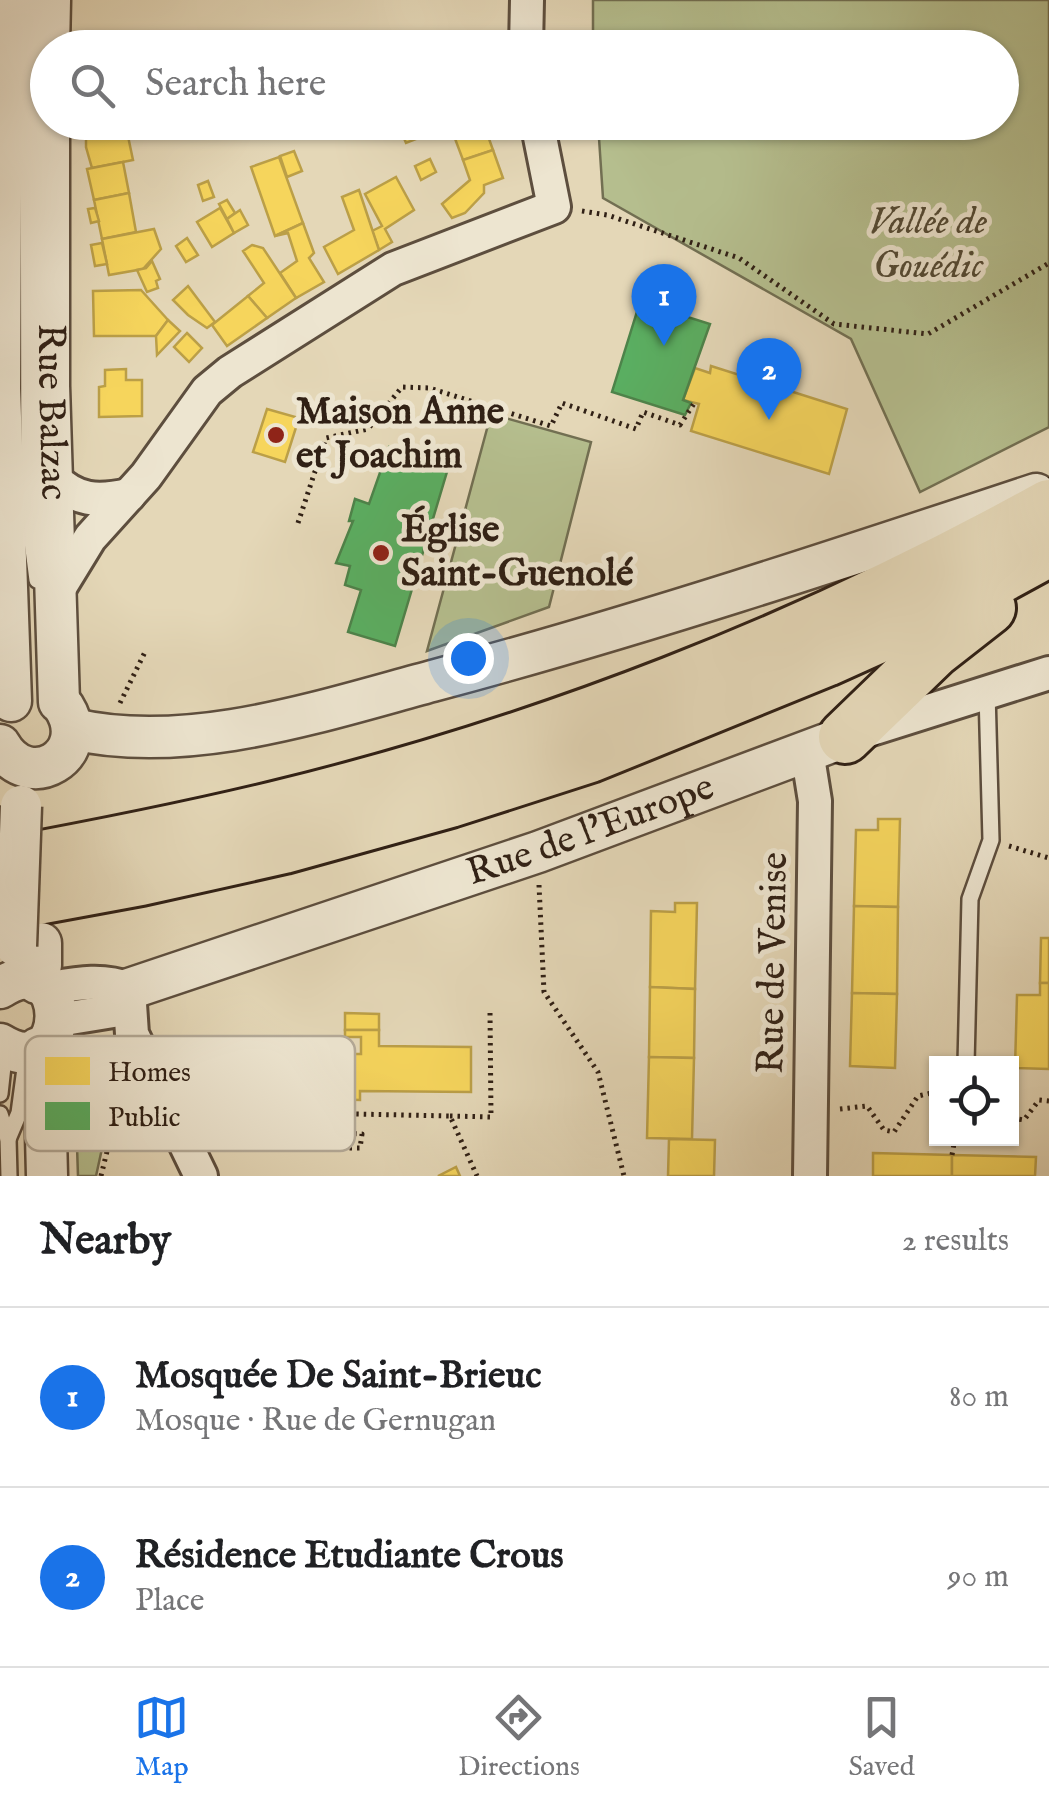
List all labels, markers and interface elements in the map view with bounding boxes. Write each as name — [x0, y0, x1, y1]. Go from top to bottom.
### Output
search box — [30, 30, 1019, 140]
icon: search — [65, 58, 120, 113]
text: Search here — [145, 61, 326, 109]
park label: Vallée de Gouédic — [869, 199, 988, 291]
pin: 1 — [632, 264, 696, 346]
street label: Rue Balzac — [25, 324, 77, 501]
pin: 2 — [736, 338, 802, 420]
place label: Maison Anne et Joachim — [296, 389, 505, 481]
marker: Maison Anne et Joachim — [265, 424, 287, 446]
place label: Église Saint-Guenolé — [401, 505, 634, 599]
marker: Église Saint-Guenolé — [370, 542, 392, 564]
your location — [443, 633, 494, 684]
street label: Rue de l'Europe — [461, 764, 721, 898]
street label: Rue de Venise — [748, 852, 800, 1074]
legend — [25, 1036, 355, 1151]
text: Homes — [108, 1056, 191, 1091]
map controls — [929, 1056, 1019, 1146]
button: locate — [929, 1056, 1019, 1146]
text: Public — [108, 1101, 181, 1136]
text: Nearby — [40, 1215, 171, 1268]
text: 2 results — [902, 1221, 1009, 1262]
text: Mosquée De Saint-Brieuc — [135, 1353, 542, 1401]
text: 1 — [67, 1377, 78, 1418]
text: 80 m — [949, 1377, 1009, 1418]
text: Mosque · Rue de Gernugan — [135, 1401, 496, 1442]
text: Résidence Etudiante Crous — [135, 1533, 564, 1581]
text: 2 — [65, 1557, 80, 1598]
text: 90 m — [948, 1557, 1009, 1598]
text: Place — [135, 1581, 205, 1622]
tab: Map — [134, 1690, 189, 1785]
tab: Directions — [458, 1690, 580, 1785]
tab: Saved — [848, 1690, 915, 1785]

